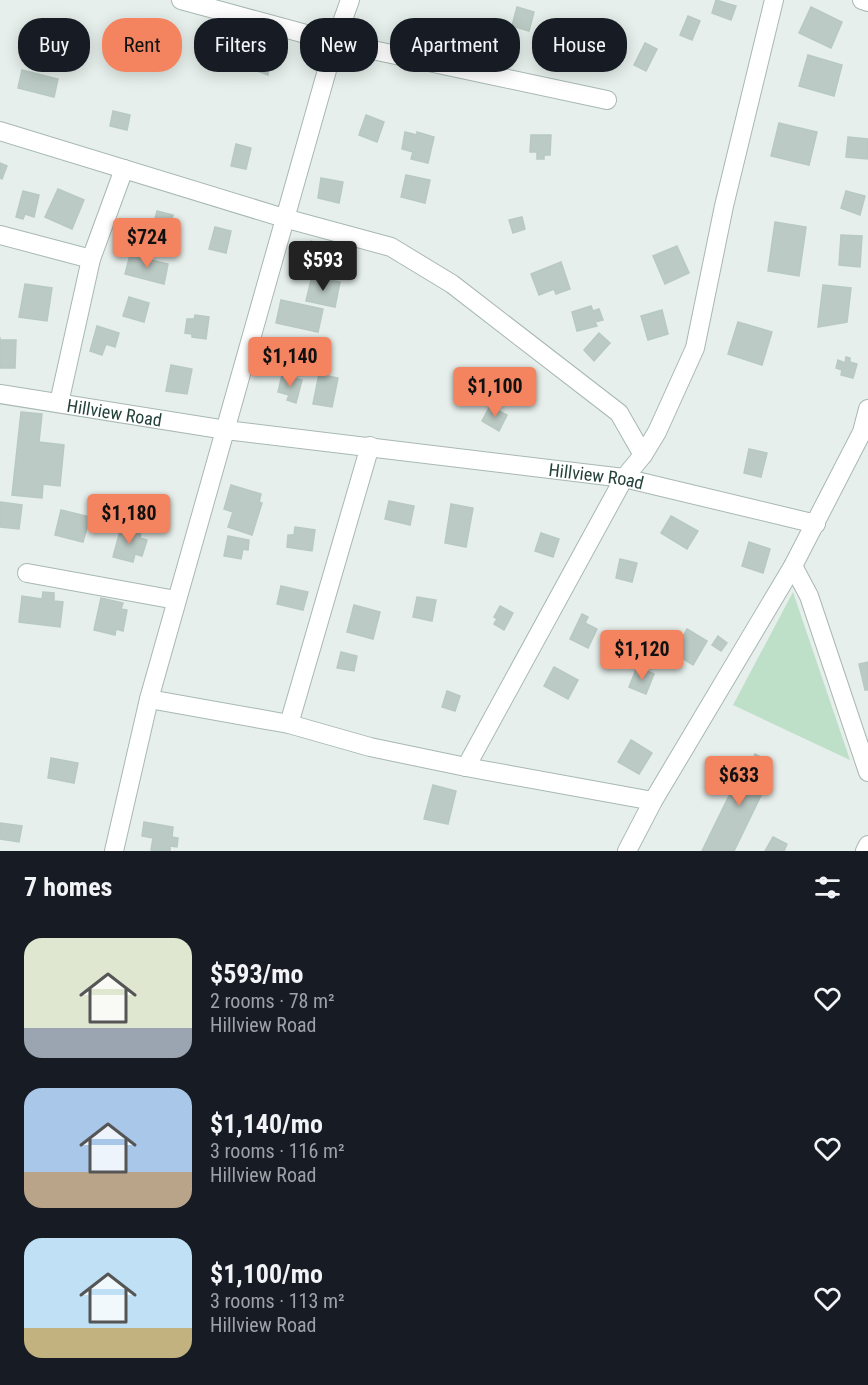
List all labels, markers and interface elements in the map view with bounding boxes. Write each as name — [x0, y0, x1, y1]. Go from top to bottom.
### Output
chip: Buy — [18, 18, 90, 72]
chip: Rent — [102, 18, 182, 72]
chip: Filters — [194, 18, 288, 72]
chip: New — [300, 18, 378, 72]
chip: Apartment — [390, 18, 520, 72]
chip: House — [532, 18, 627, 72]
pin: $724 — [111, 218, 183, 269]
text: $724 — [127, 225, 167, 249]
pin: $593 — [287, 241, 359, 292]
text: $593 — [303, 248, 343, 272]
pin: $1,140 — [241, 337, 339, 388]
text: $1,140 — [262, 344, 318, 368]
pin: $1,100 — [446, 367, 544, 418]
text: $1,100 — [467, 374, 523, 398]
street label: Hillview Road — [66, 394, 164, 430]
street label: Hillview Road — [548, 459, 646, 493]
pin: $1,180 — [80, 494, 178, 545]
text: $1,180 — [101, 501, 157, 525]
pin: $1,120 — [593, 630, 691, 681]
text: $1,120 — [614, 637, 670, 661]
pin: $633 — [703, 756, 775, 807]
text: $633 — [719, 763, 759, 787]
icon: filters — [811, 871, 844, 904]
text: 7 homes — [24, 872, 112, 902]
text: $593/mo — [210, 959, 303, 989]
icon: home — [72, 962, 144, 1034]
icon: heart — [811, 982, 844, 1015]
text: 2 rooms · 78 m² — [210, 989, 335, 1013]
text: Hillview Road — [210, 1013, 316, 1037]
text: $1,140/mo — [210, 1109, 323, 1139]
icon: home — [72, 1112, 144, 1184]
icon: heart — [811, 1132, 844, 1165]
text: 3 rooms · 116 m² — [210, 1139, 345, 1163]
text: Hillview Road — [210, 1163, 316, 1187]
text: $1,100/mo — [210, 1259, 323, 1289]
icon: home — [72, 1262, 144, 1334]
icon: heart — [811, 1282, 844, 1315]
text: 3 rooms · 113 m² — [210, 1289, 345, 1313]
text: Hillview Road — [210, 1313, 316, 1337]

